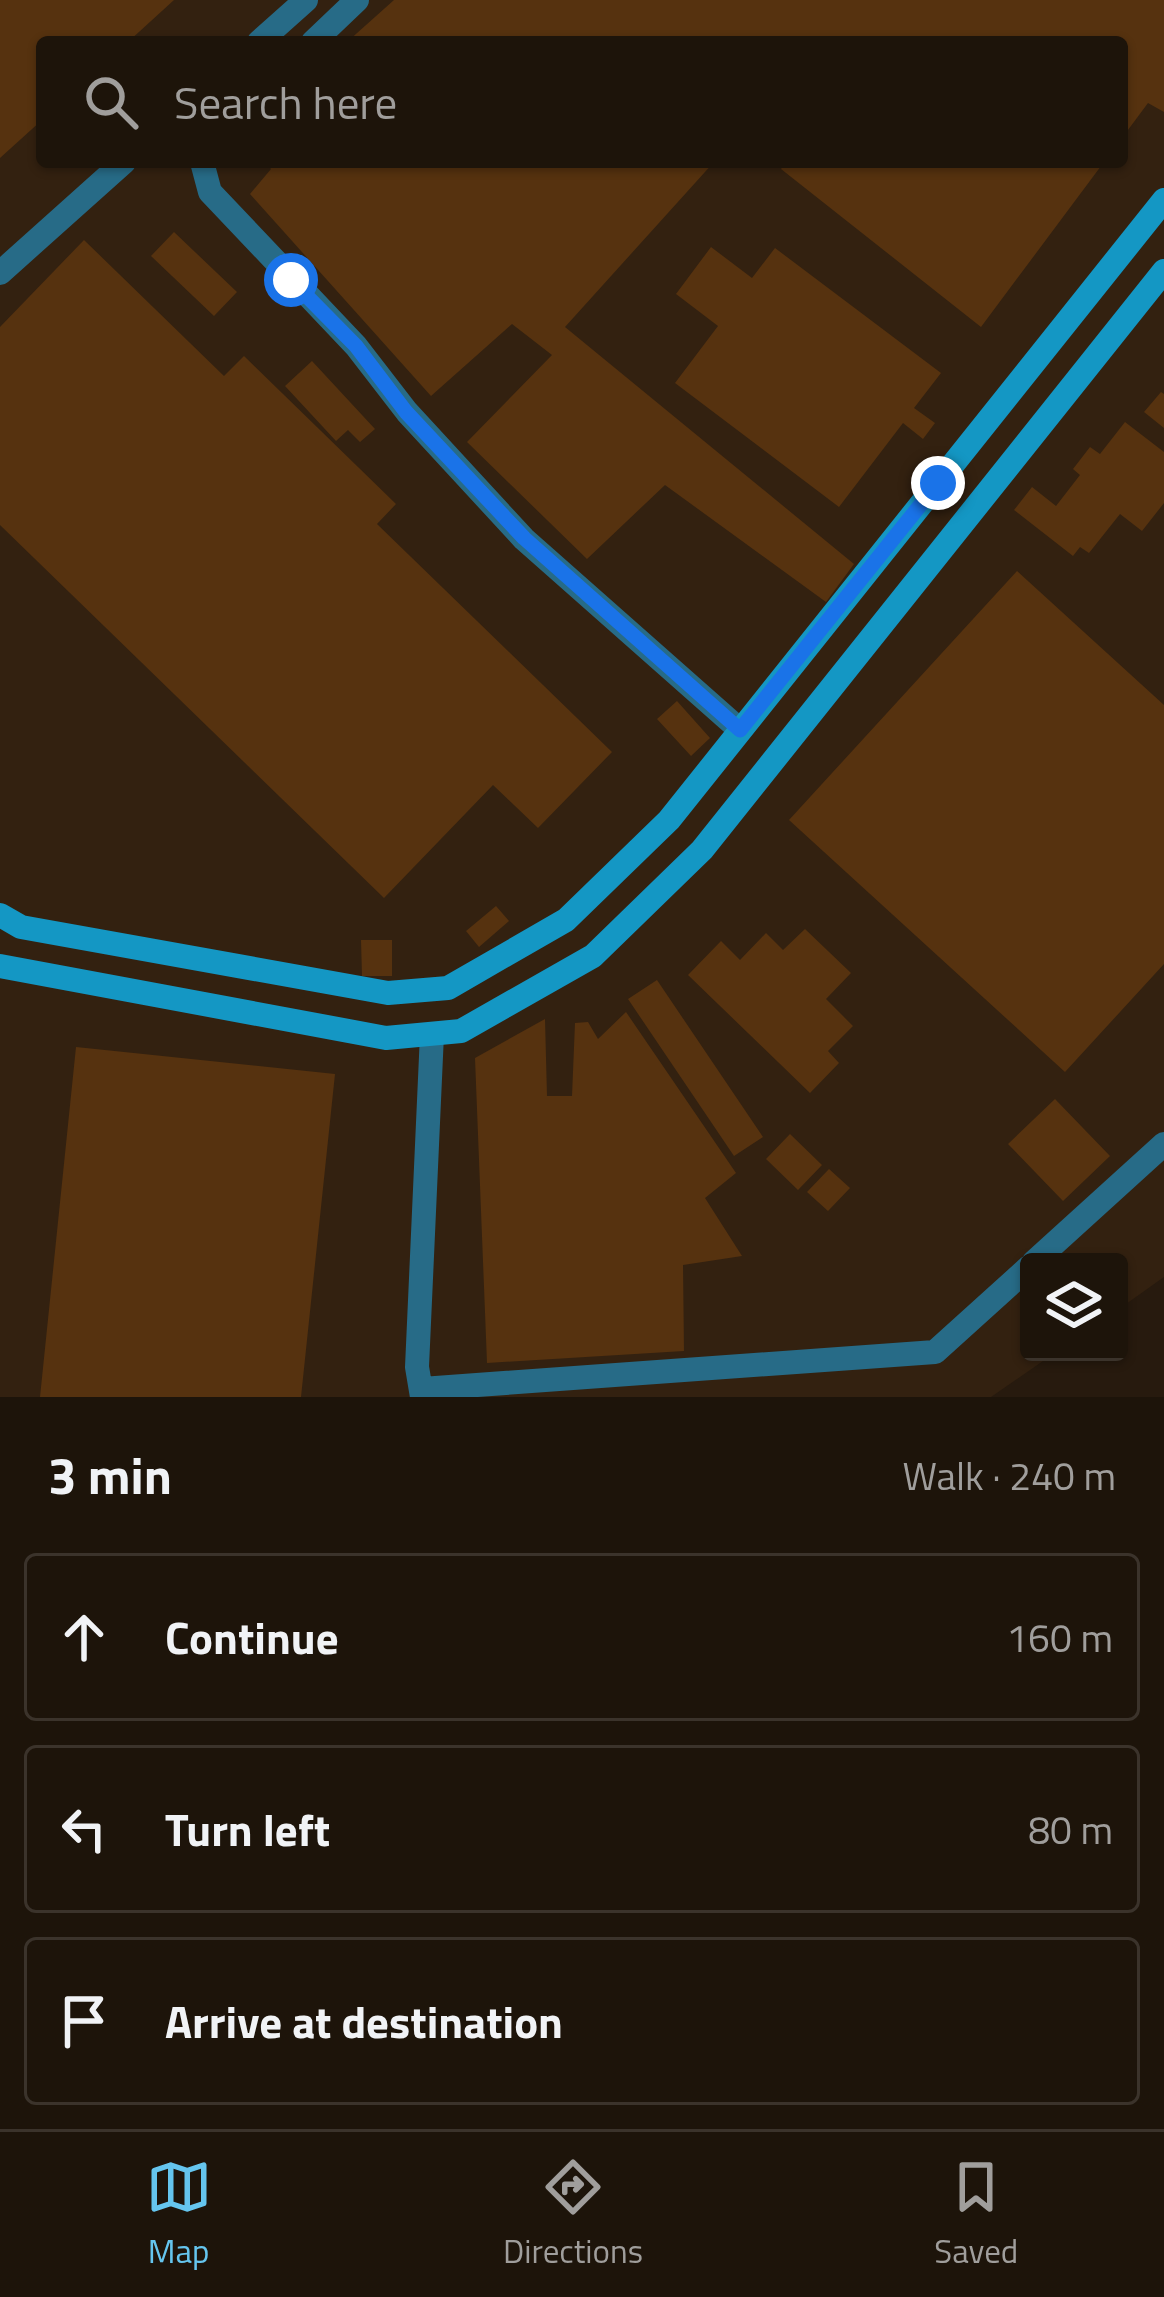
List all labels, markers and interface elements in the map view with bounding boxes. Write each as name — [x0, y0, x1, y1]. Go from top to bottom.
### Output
search box — [36, 36, 1128, 168]
text: Search here — [174, 68, 397, 136]
icon: search — [78, 69, 144, 135]
route start — [264, 253, 318, 307]
route end — [911, 456, 965, 510]
map controls — [1020, 1253, 1128, 1361]
button: layers — [1020, 1253, 1128, 1361]
text: 3 min — [48, 1436, 172, 1514]
text: Walk · 240 m — [902, 1446, 1116, 1505]
text: Continue — [165, 1603, 339, 1671]
icon: ahead — [51, 1604, 117, 1670]
text: 160 m — [1006, 1608, 1113, 1667]
text: Turn left — [165, 1795, 330, 1863]
icon: left — [51, 1796, 117, 1862]
text: 80 m — [1028, 1800, 1113, 1859]
text: Arrive at destination — [165, 1987, 563, 2055]
icon: arrive — [51, 1988, 117, 2054]
tab: Map — [146, 2154, 212, 2276]
tab: Directions — [503, 2154, 643, 2276]
tab: Saved — [934, 2154, 1018, 2276]

